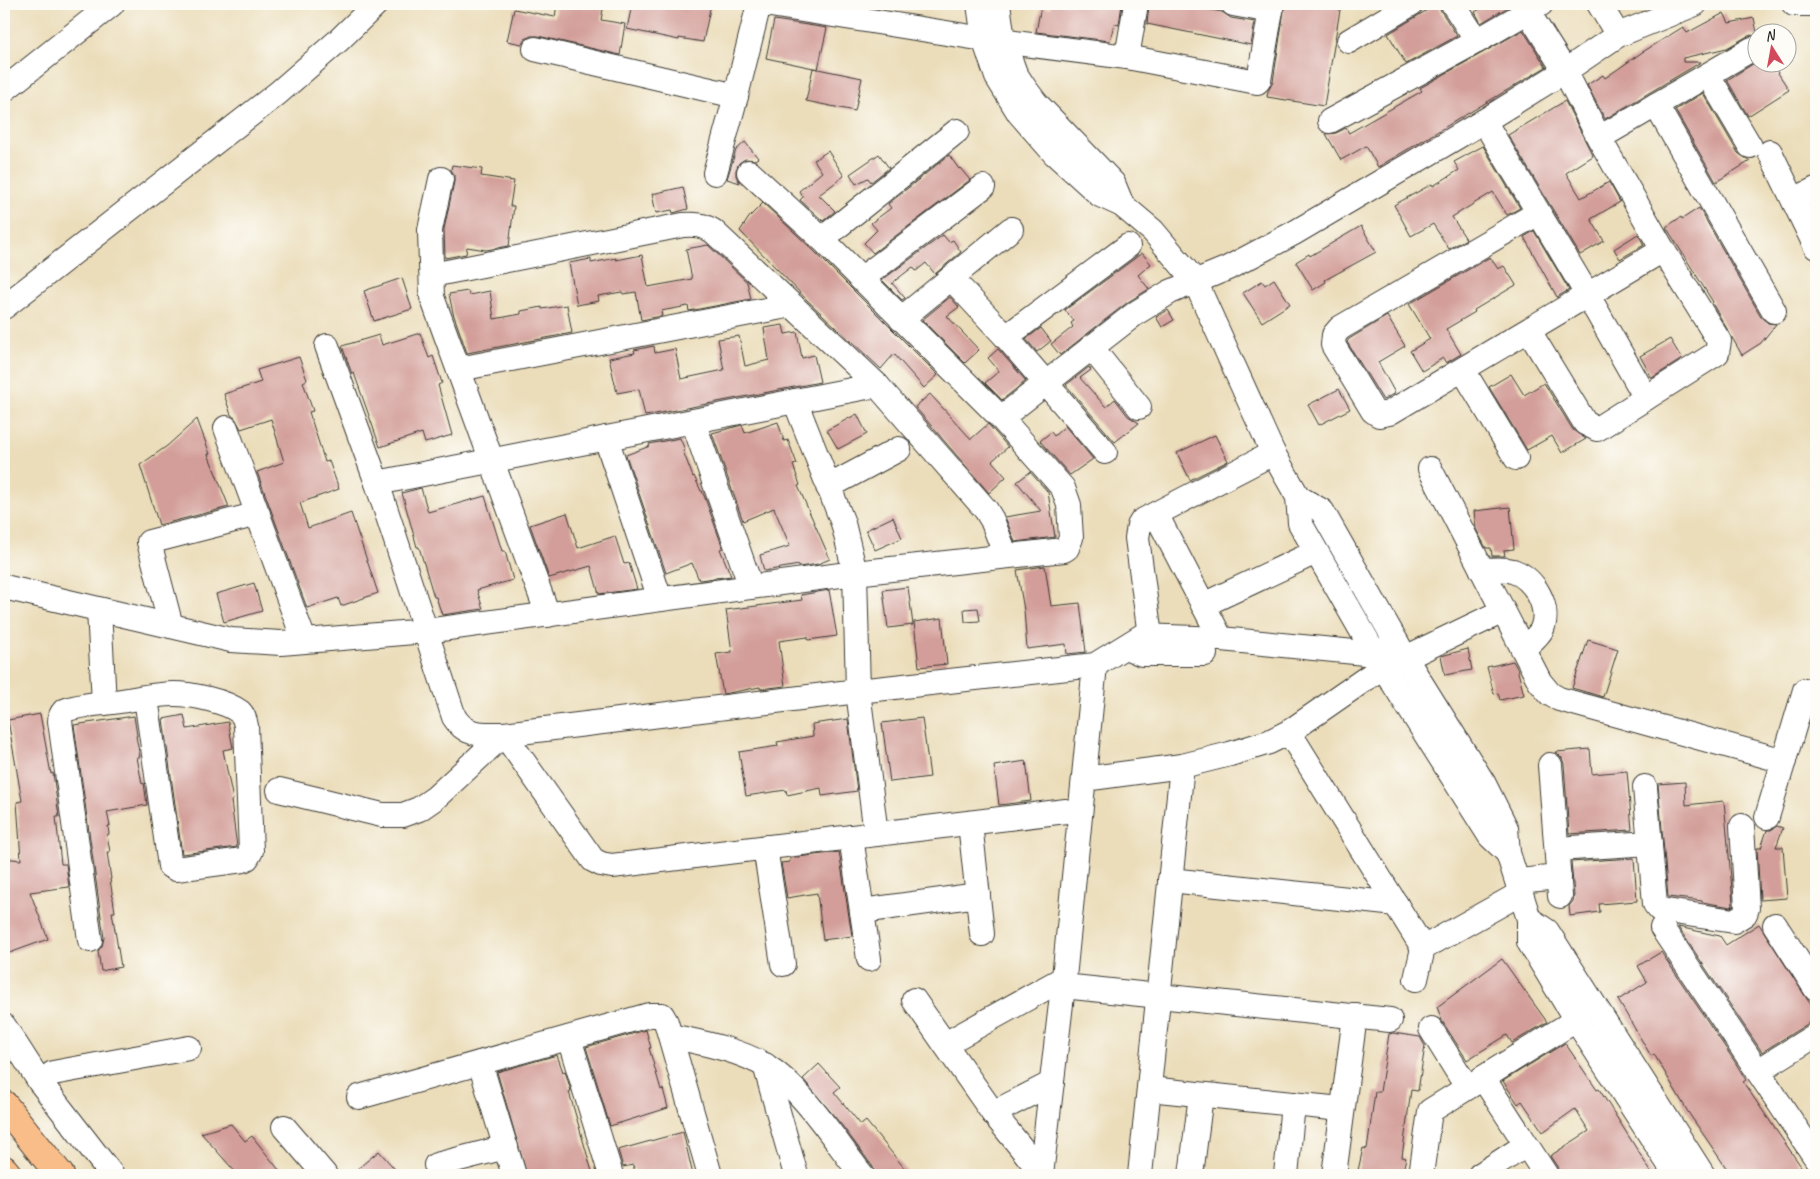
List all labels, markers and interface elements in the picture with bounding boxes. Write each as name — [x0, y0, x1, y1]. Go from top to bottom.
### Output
north arrow — [1748, 22, 1798, 72]
text: N — [1764, 26, 1778, 45]

